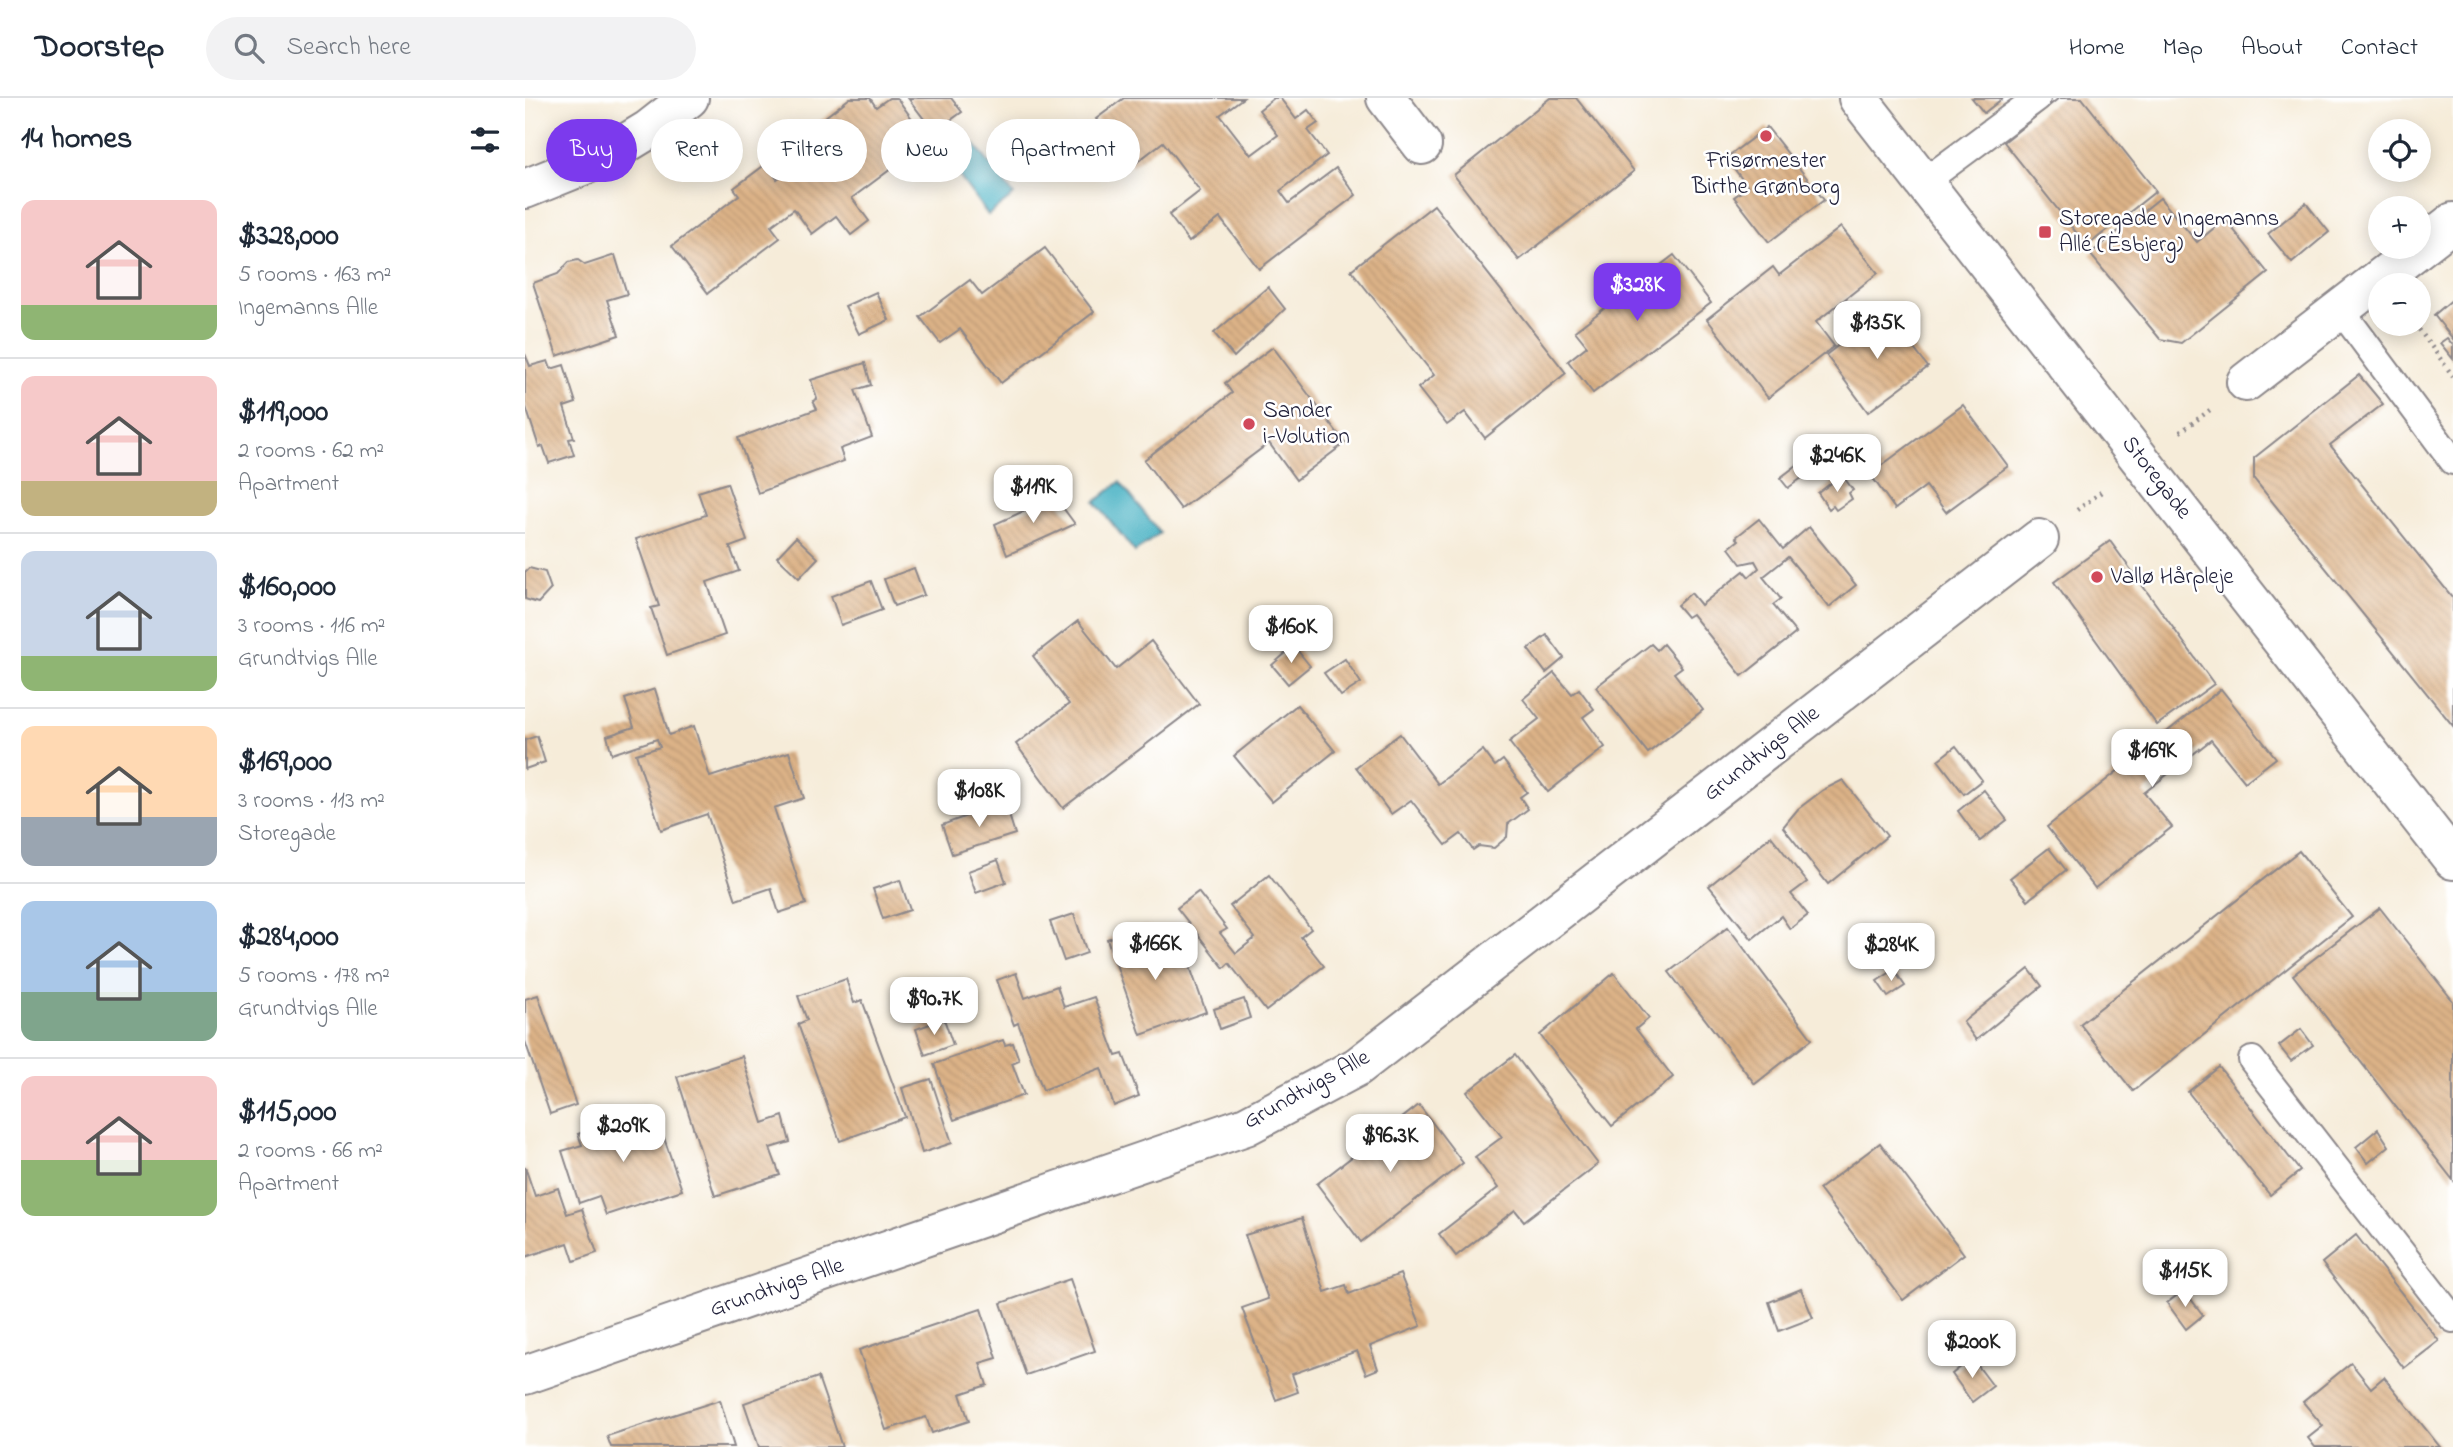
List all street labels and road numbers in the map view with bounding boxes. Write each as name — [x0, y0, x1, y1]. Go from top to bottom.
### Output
street label: Storegade — [2112, 429, 2200, 528]
street label: Grundtvigs Alle — [1697, 698, 1828, 811]
street label: Grundtvigs Alle — [1238, 1041, 1377, 1139]
street label: Grundtvigs Alle — [706, 1249, 849, 1327]

